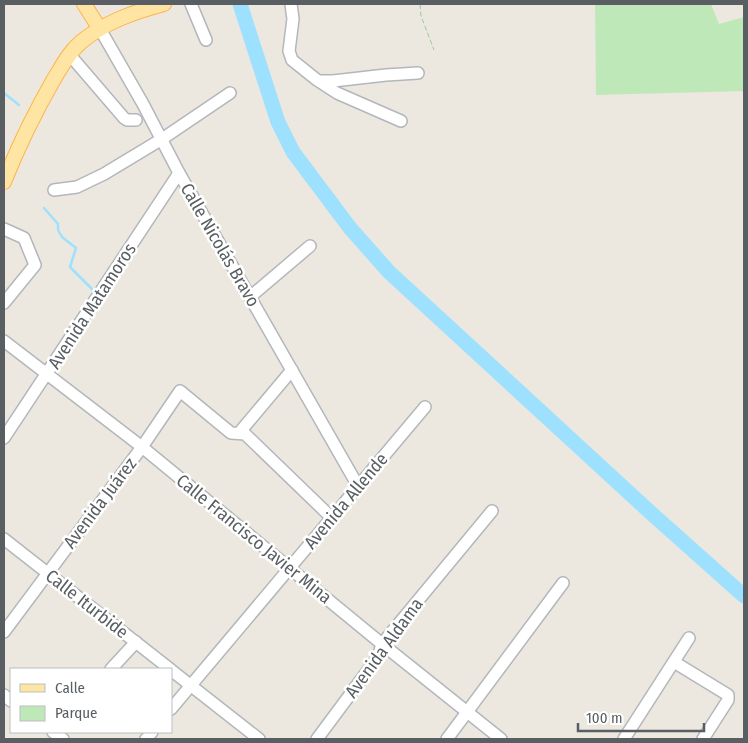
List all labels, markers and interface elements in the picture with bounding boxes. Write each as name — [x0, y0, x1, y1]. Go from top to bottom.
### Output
street label: Calle Nicolás Bravo — [176, 179, 264, 311]
street label: Avenida Matamoros — [43, 239, 141, 373]
street label: Avenida Allende — [299, 448, 393, 554]
street label: Avenida Juárez — [59, 453, 141, 553]
street label: Calle Francisco Javier Mina — [172, 470, 336, 609]
street label: Calle Iturbide — [41, 565, 133, 643]
street label: Avenida Aldama — [340, 594, 428, 702]
legend — [10, 668, 172, 733]
text: Calle — [55, 679, 85, 697]
scale bar — [578, 700, 704, 732]
text: Parque — [55, 704, 98, 722]
text: 100 m — [586, 709, 623, 727]

